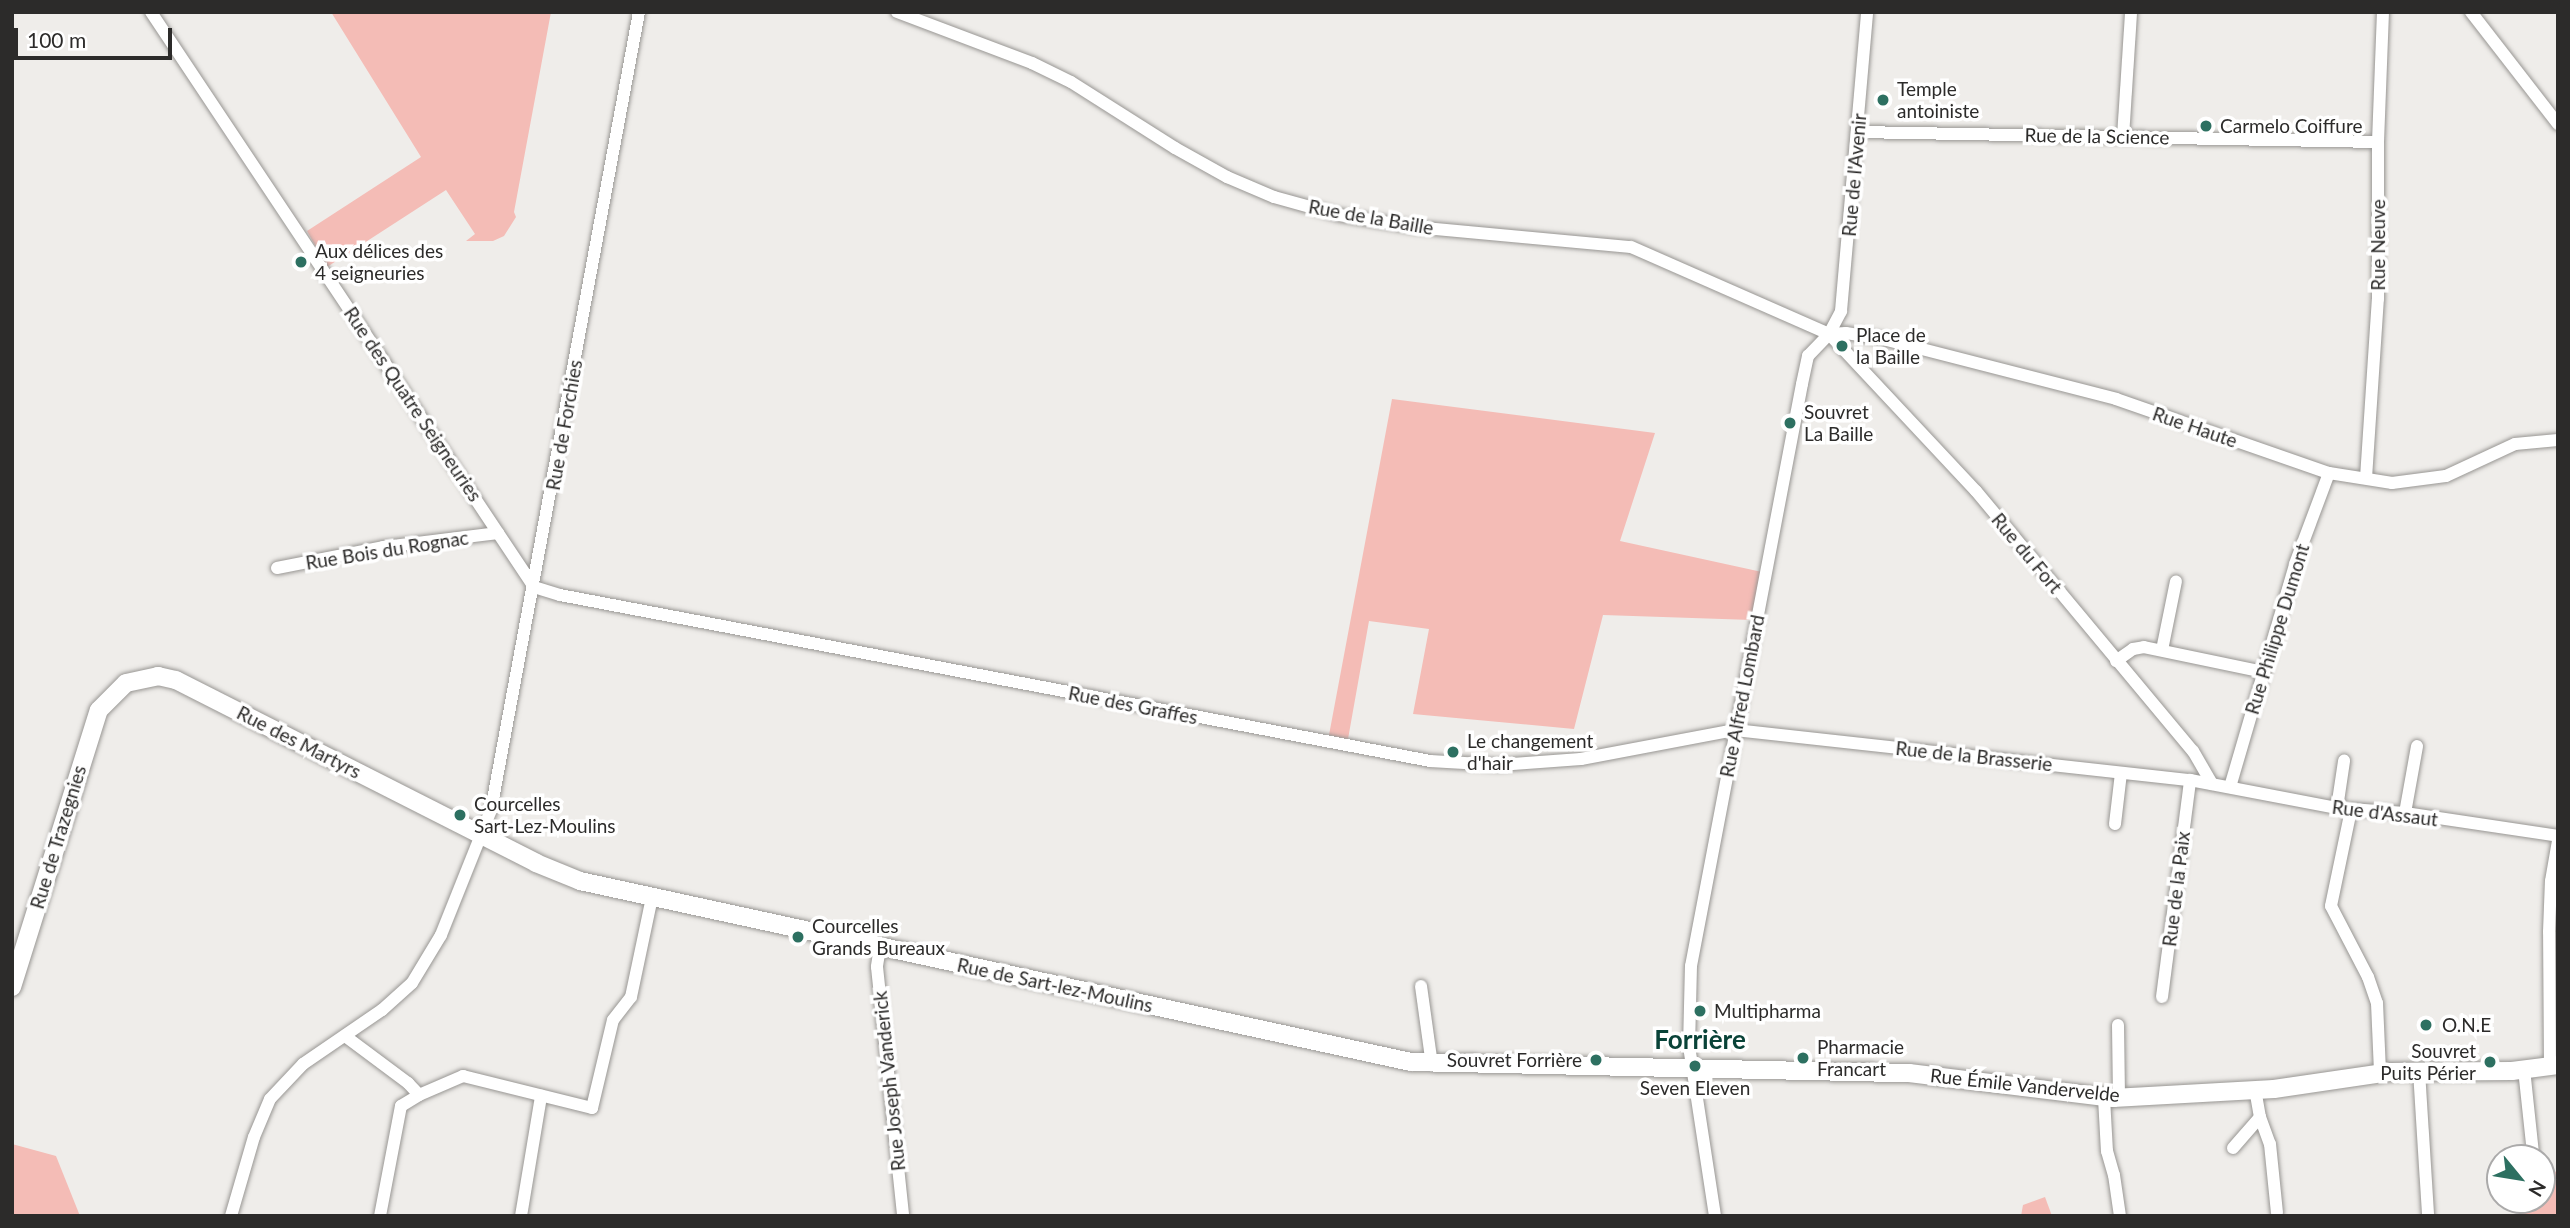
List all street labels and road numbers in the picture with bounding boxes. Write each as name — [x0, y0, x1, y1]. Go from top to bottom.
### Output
street label: Rue de l'Avenir — [1837, 112, 1871, 238]
street label: Rue de la Science — [2024, 123, 2170, 149]
street label: Rue de la Baille — [1307, 195, 1435, 239]
street label: Rue Neuve — [2367, 199, 2389, 291]
street label: Rue des Quatre Seigneuries — [339, 302, 487, 506]
street label: Rue de Forchies — [541, 358, 587, 492]
street label: Rue Haute — [2150, 402, 2240, 452]
street label: Rue du Fort — [1987, 508, 2067, 598]
street label: Rue Bois du Rognac — [304, 526, 470, 574]
street label: Rue Philippe Dumont — [2240, 541, 2314, 717]
street label: Rue Alfred Lombard — [1715, 612, 1769, 780]
street label: Rue des Graffes — [1066, 681, 1200, 729]
street label: Rue des Martyrs — [233, 701, 365, 783]
street label: Rue de la Brasserie — [1894, 736, 2054, 776]
street label: Rue de Trazegnies — [25, 762, 91, 912]
street label: Rue d'Assaut — [2331, 795, 2439, 831]
street label: Rue de la Paix — [2158, 830, 2194, 948]
street label: Rue de Sart-lez-Moulins — [955, 953, 1155, 1017]
street label: Rue Joseph Vanderick — [868, 989, 910, 1173]
street label: Rue Émile Vandervelde — [1929, 1064, 2121, 1106]

